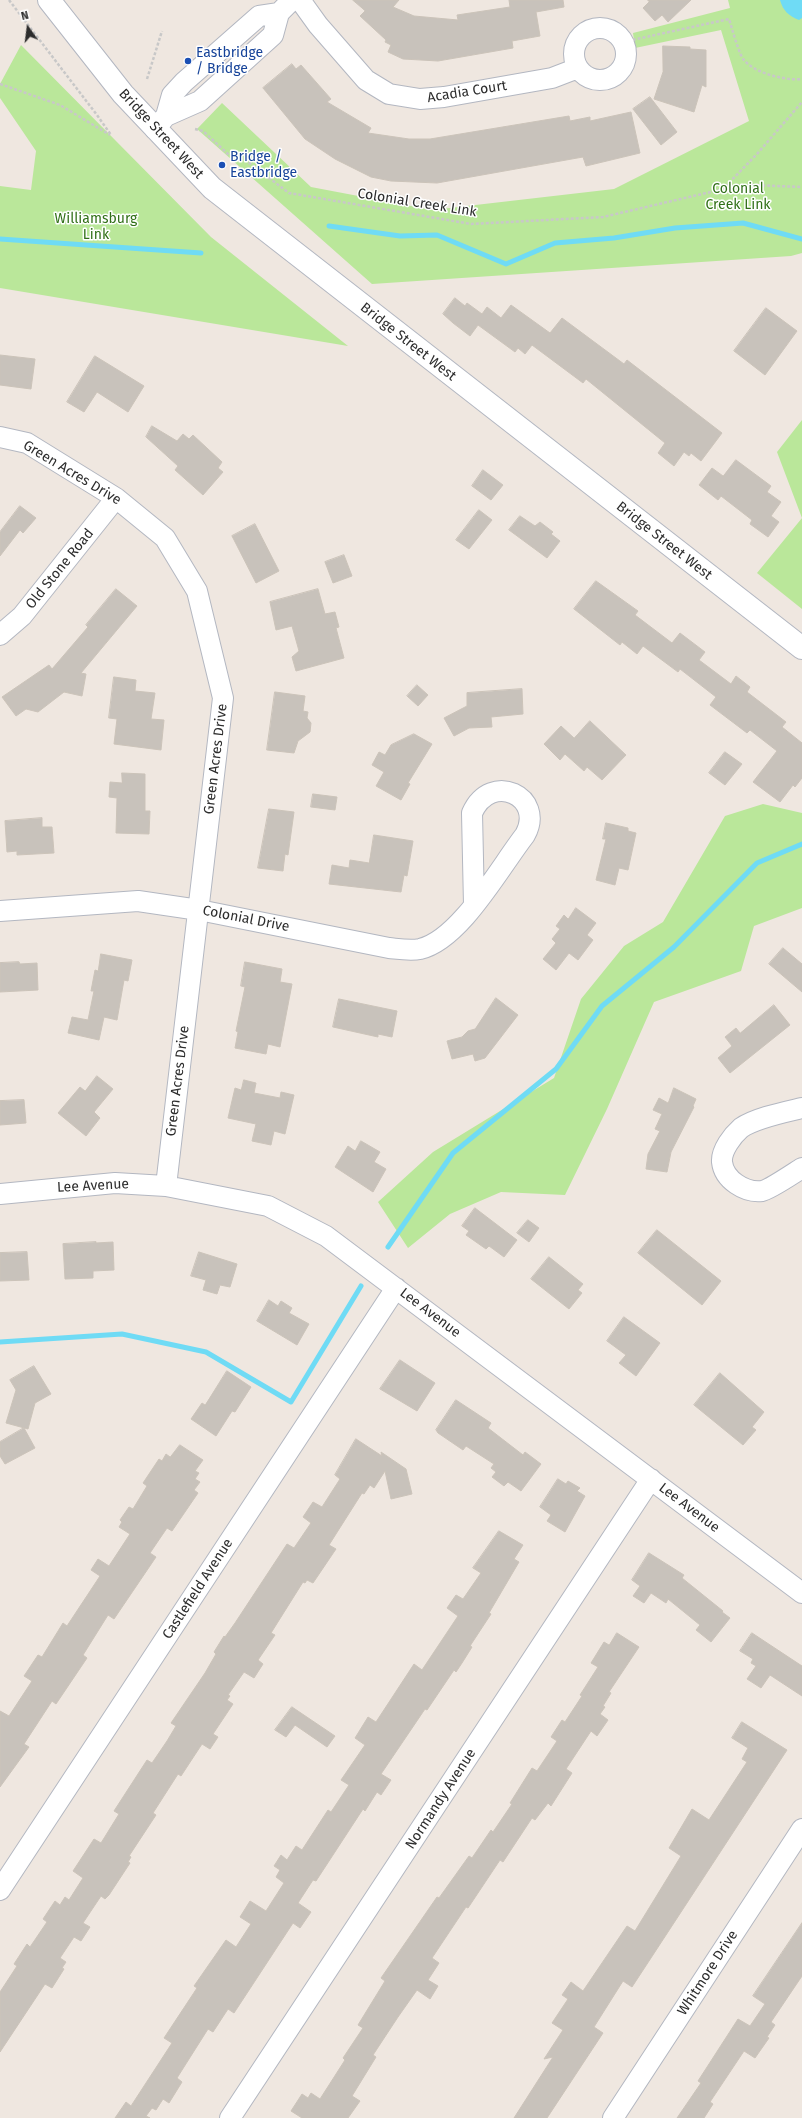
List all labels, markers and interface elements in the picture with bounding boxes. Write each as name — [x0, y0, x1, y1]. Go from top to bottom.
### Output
north arrow — [8, 8, 48, 48]
text: N — [20, 9, 30, 23]
place label: Eastbridge / Bridge — [196, 45, 263, 78]
marker: Eastbridge / Bridge — [183, 56, 193, 66]
street label: Acadia Court — [426, 77, 508, 107]
street label: Bridge Street West — [115, 85, 207, 183]
place label: Bridge / Eastbridge — [230, 149, 297, 182]
marker: Bridge / Eastbridge — [217, 160, 227, 170]
park label: Colonial Creek Link — [705, 181, 771, 214]
street label: Colonial Creek Link — [356, 185, 478, 221]
park label: Williamsburg Link — [55, 211, 137, 244]
street label: Bridge Street West — [357, 299, 459, 385]
street label: Green Acres Drive — [20, 437, 124, 509]
street label: Bridge Street West — [613, 498, 715, 584]
street label: Old Stone Road — [23, 526, 97, 612]
street label: Green Acres Drive — [201, 703, 231, 815]
street label: Colonial Drive — [201, 902, 291, 936]
street label: Green Acres Drive — [163, 1025, 193, 1137]
street label: Lee Avenue — [57, 1176, 129, 1196]
street label: Lee Avenue — [396, 1285, 464, 1341]
street label: Lee Avenue — [655, 1480, 723, 1536]
street label: Castlefield Avenue — [159, 1536, 237, 1642]
street label: Normandy Avenue — [402, 1746, 480, 1852]
street label: Whitmore Drive — [674, 1927, 742, 2019]

